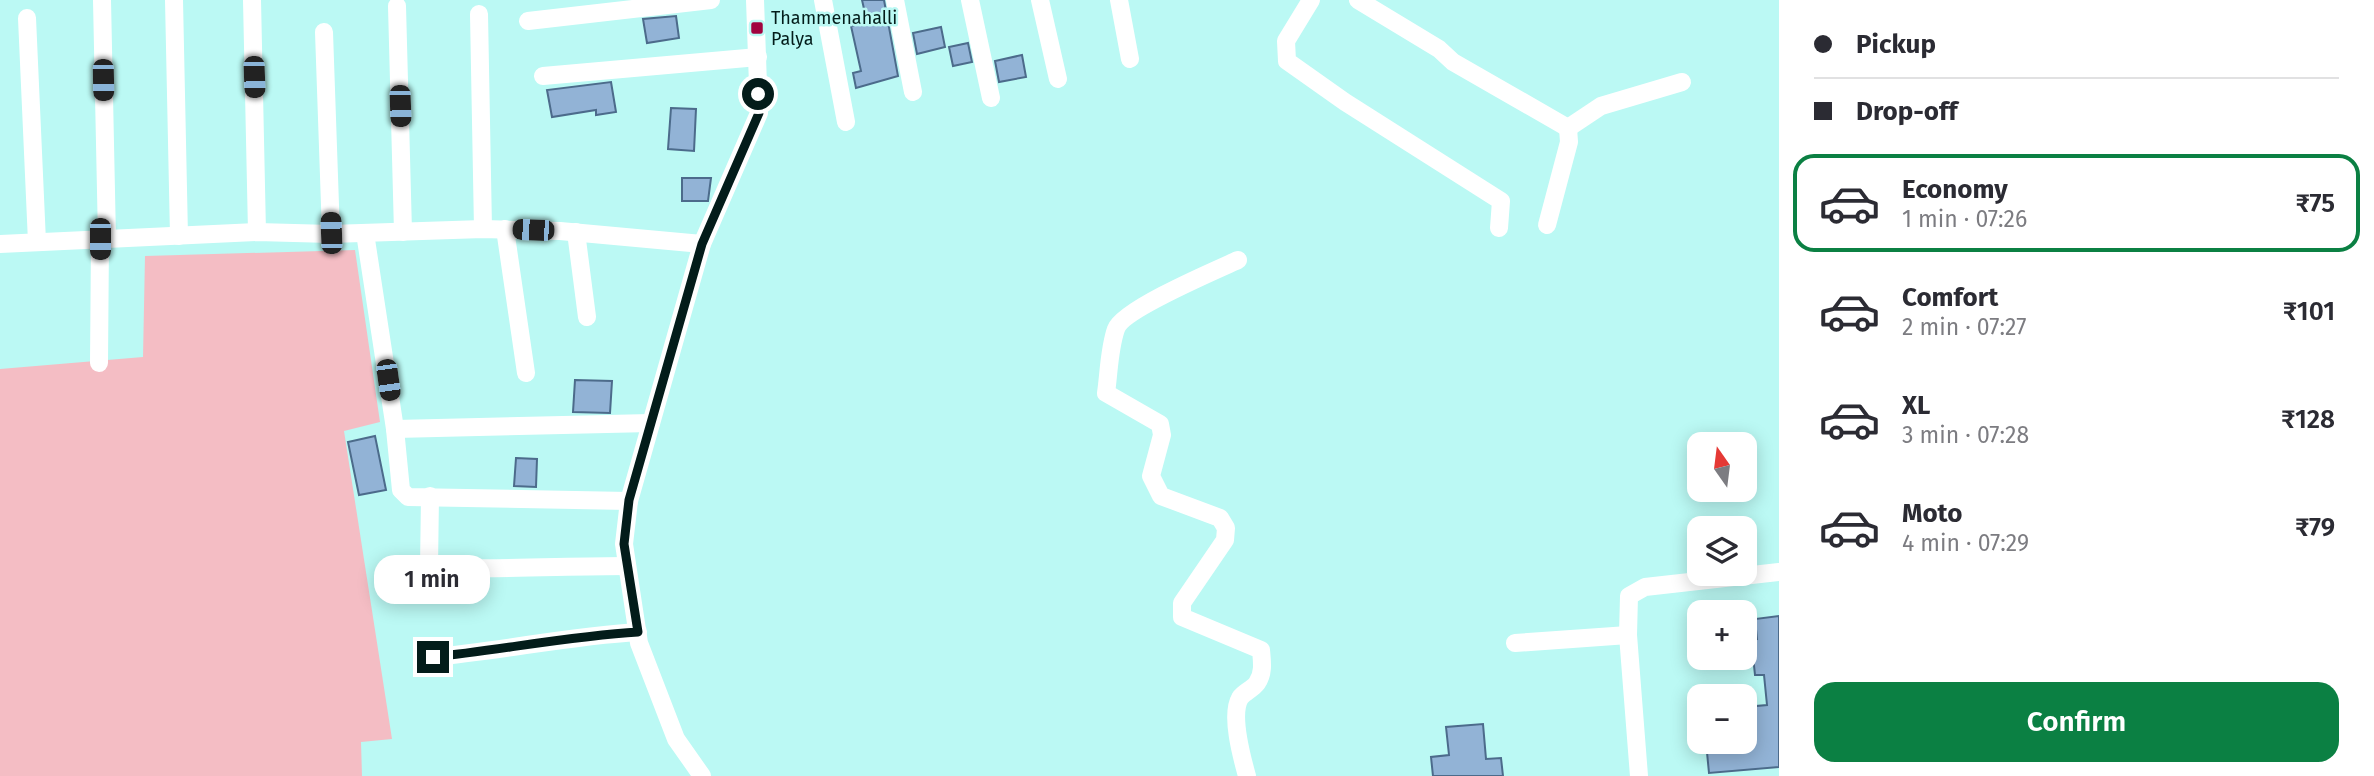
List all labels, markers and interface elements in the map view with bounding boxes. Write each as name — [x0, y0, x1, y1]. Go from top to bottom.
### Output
place label: Thammenahalli Palya — [771, 7, 897, 50]
marker: Thammenahalli Palya — [749, 20, 765, 36]
text: Pickup — [1856, 29, 1936, 60]
car — [243, 56, 266, 98]
car — [93, 59, 114, 101]
route start — [742, 78, 774, 110]
car — [389, 85, 412, 127]
text: Drop-off — [1856, 96, 1958, 127]
icon: car — [1818, 172, 1881, 235]
text: Economy — [1902, 174, 2008, 205]
text: ₹75 — [2296, 188, 2335, 219]
text: 1 min · 07:26 — [1902, 205, 2027, 233]
car — [320, 212, 343, 254]
car — [90, 218, 111, 260]
car — [512, 219, 555, 241]
icon: car — [1818, 280, 1881, 343]
text: Comfort — [1902, 282, 1998, 313]
text: ₹101 — [2283, 296, 2335, 327]
text: 2 min · 07:27 — [1902, 313, 2026, 341]
car — [375, 358, 402, 402]
icon: car — [1818, 388, 1881, 451]
text: XL — [1902, 390, 1930, 421]
text: ₹128 — [2281, 404, 2335, 435]
text: 3 min · 07:28 — [1902, 421, 2029, 449]
north arrow — [1687, 432, 1757, 502]
map controls — [1687, 432, 1757, 754]
icon: car — [1818, 496, 1881, 559]
text: Moto — [1902, 498, 1962, 529]
text: ₹79 — [2295, 512, 2335, 543]
button: layers — [1687, 516, 1757, 586]
text: 4 min · 07:29 — [1902, 529, 2029, 557]
callout: 1 min — [375, 556, 491, 604]
text: 1 min — [404, 565, 460, 593]
button: + — [1687, 600, 1757, 670]
route end — [417, 641, 449, 673]
button: Confirm — [1814, 682, 2339, 762]
button: − — [1687, 684, 1757, 754]

